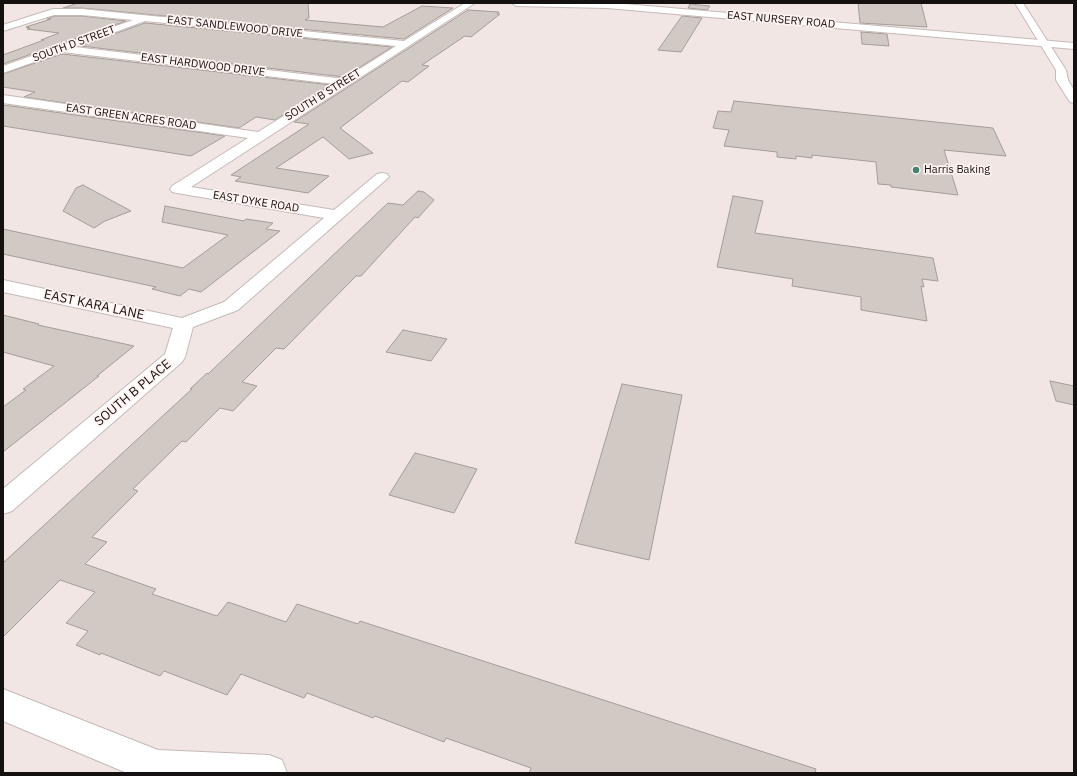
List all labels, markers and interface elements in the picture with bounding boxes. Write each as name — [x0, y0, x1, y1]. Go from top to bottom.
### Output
street label: EAST NURSERY ROAD — [726, 9, 836, 31]
street label: EAST SANDLEWOOD DRIVE — [166, 13, 304, 41]
street label: SOUTH D STREET — [31, 23, 117, 65]
street label: EAST HARDWOOD DRIVE — [140, 51, 266, 79]
street label: SOUTH B STREET — [283, 66, 363, 124]
street label: EAST GREEN ACRES ROAD — [65, 101, 197, 133]
place label: Harris Baking — [924, 163, 990, 177]
marker: Harris Baking — [911, 165, 921, 175]
street label: EAST DYKE ROAD — [212, 189, 300, 215]
street label: EAST KARA LANE — [43, 287, 145, 323]
street label: SOUTH B PLACE — [92, 356, 174, 430]

